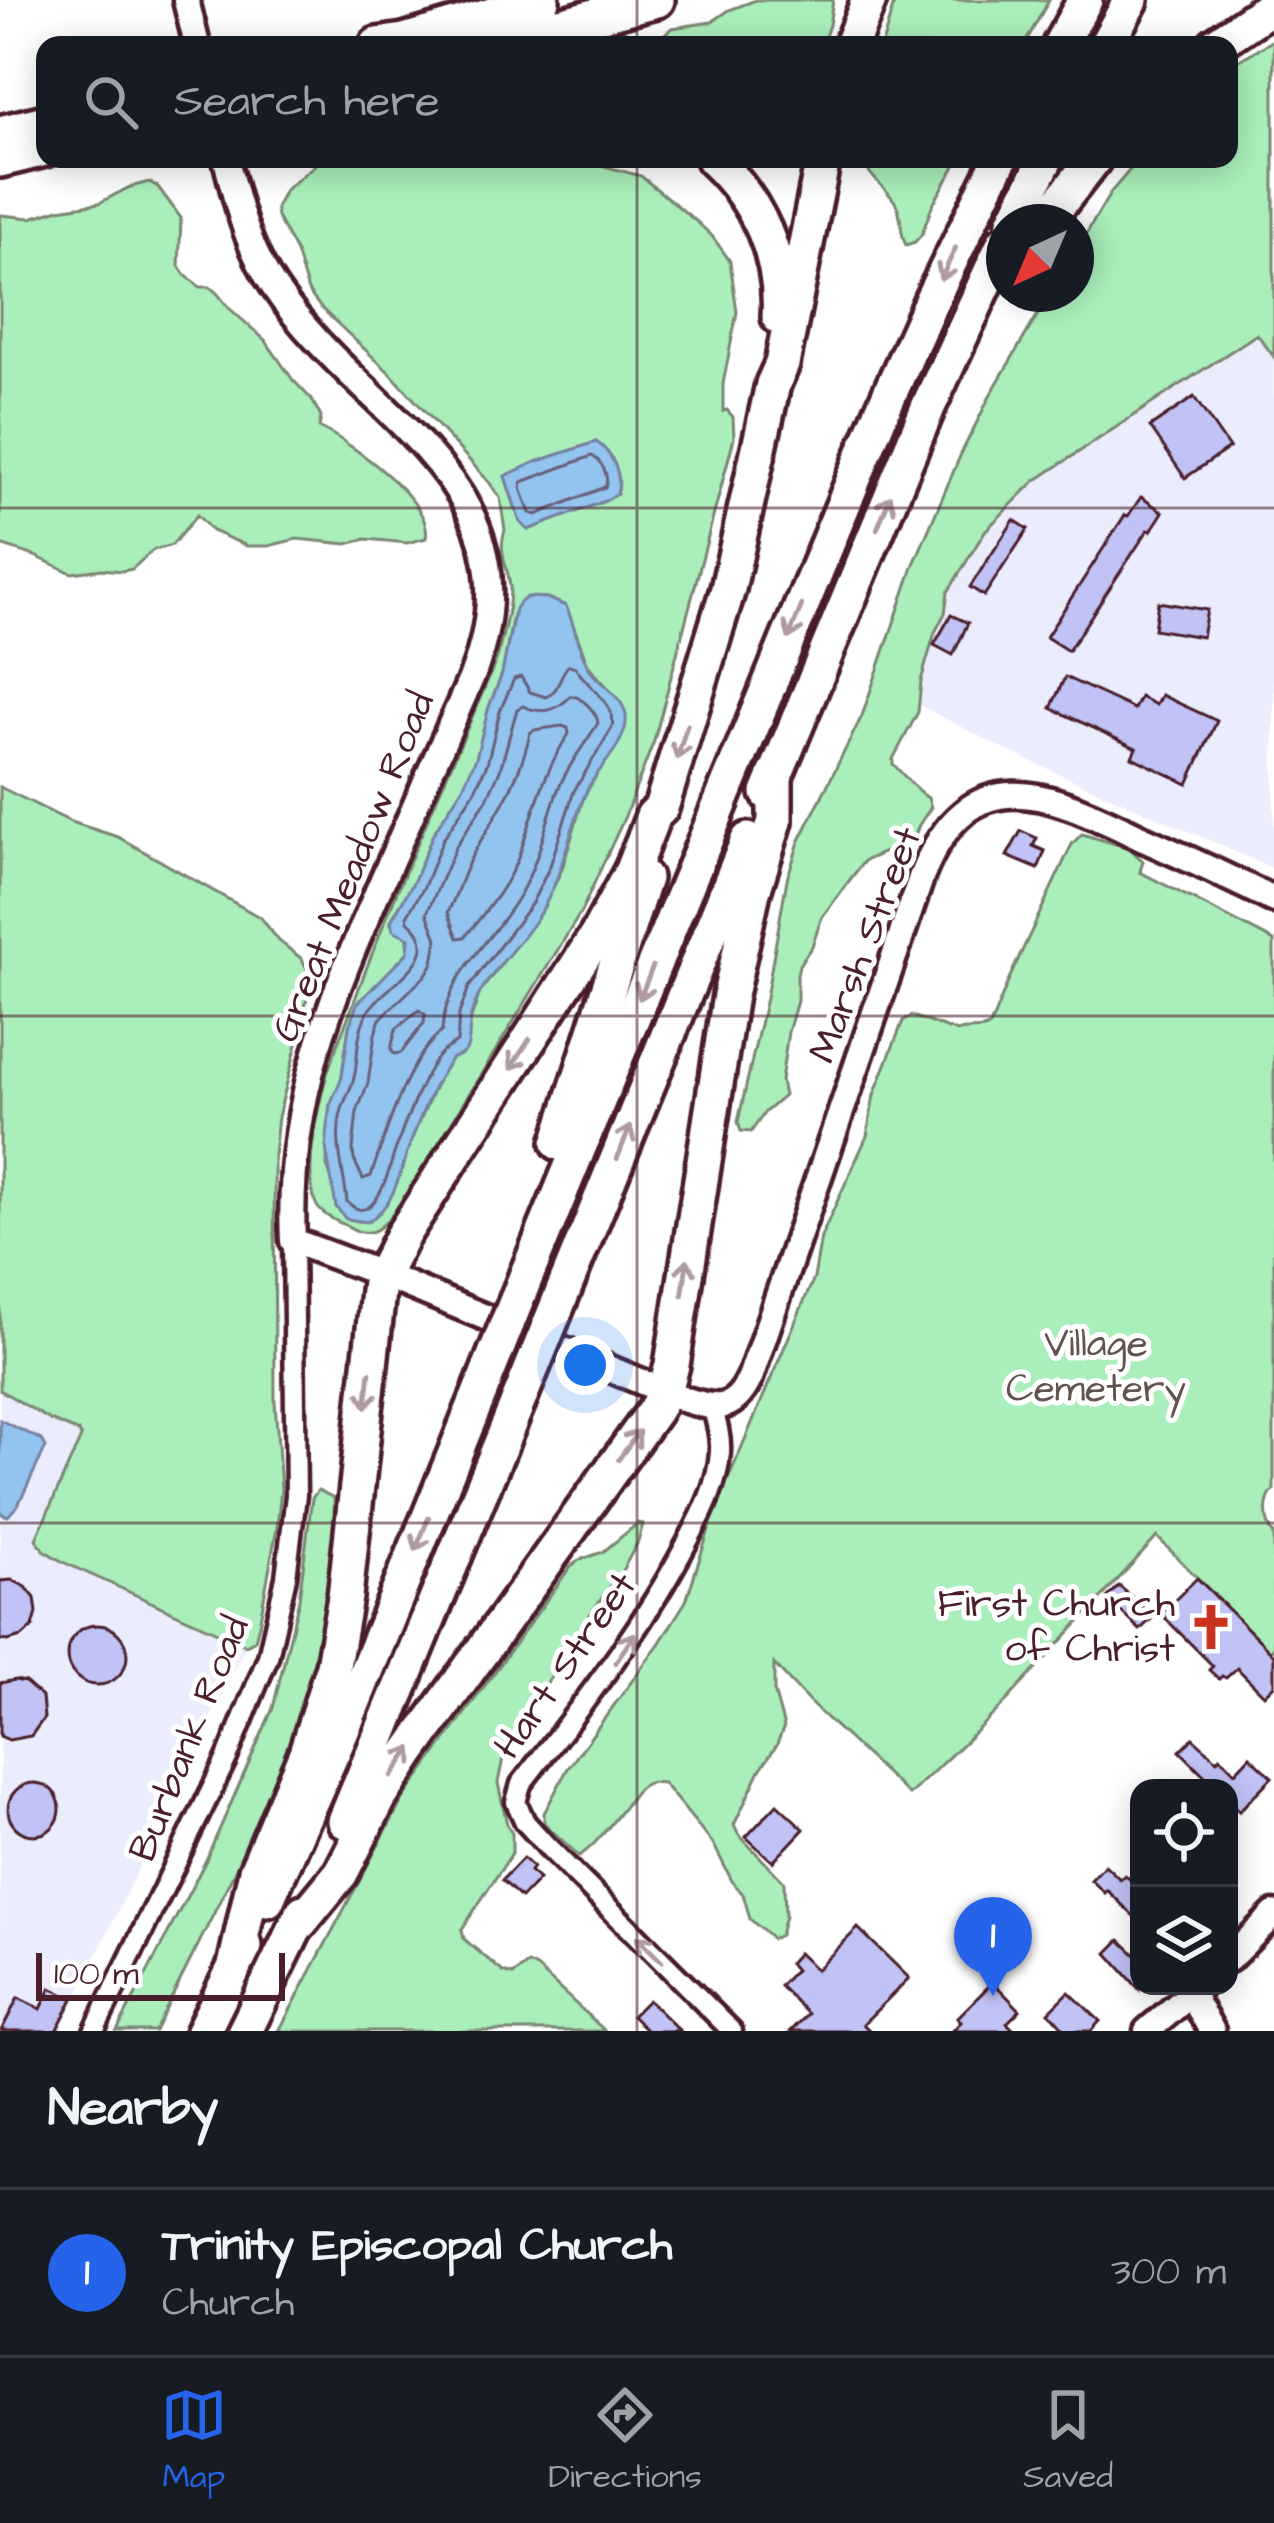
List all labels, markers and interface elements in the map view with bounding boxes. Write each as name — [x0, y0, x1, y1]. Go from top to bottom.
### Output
search box — [36, 36, 1238, 168]
icon: search — [78, 69, 144, 135]
text: Search here — [174, 71, 440, 133]
north arrow — [986, 204, 1094, 312]
one-way arrow — [936, 245, 958, 281]
one-way arrow — [875, 494, 896, 531]
one-way arrow — [783, 603, 804, 640]
street label: Great Meadow Road — [259, 684, 449, 1050]
one-way arrow — [670, 722, 692, 760]
street label: Marsh Street — [796, 819, 936, 1071]
one-way arrow — [634, 964, 655, 1001]
one-way arrow — [508, 1036, 533, 1070]
one-way arrow — [615, 1125, 636, 1162]
one-way arrow — [674, 1258, 697, 1297]
park label: Village Cemetery — [1006, 1318, 1186, 1418]
your location — [555, 1335, 615, 1395]
one-way arrow — [356, 1370, 379, 1409]
one-way arrow — [616, 1429, 642, 1462]
one-way arrow — [410, 1515, 431, 1552]
street label: Hart Street — [482, 1562, 650, 1770]
place label: First Church of Christ — [937, 1578, 1175, 1677]
church icon: First Church of Christ — [1186, 1602, 1236, 1652]
street label: Burbank Road — [116, 1609, 264, 1869]
one-way arrow — [612, 1631, 637, 1665]
one-way arrow — [390, 1746, 415, 1779]
map controls — [1130, 1779, 1238, 1995]
button: locate — [1130, 1779, 1238, 1887]
button: layers — [1130, 1887, 1238, 1995]
pin: 1 — [954, 1897, 1032, 1996]
one-way arrow — [635, 1935, 664, 1964]
scale bar — [36, 1947, 285, 2000]
text: 100 m — [54, 1951, 139, 1997]
text: Nearby — [48, 2074, 218, 2145]
text: Trinity Episcopal Church — [162, 2215, 672, 2277]
text: 1 — [85, 2246, 90, 2300]
text: 300 m — [1111, 2246, 1226, 2300]
text: Church — [162, 2277, 294, 2331]
tab: Map — [161, 2382, 227, 2500]
tab: Directions — [548, 2382, 702, 2500]
tab: Saved — [1023, 2382, 1113, 2500]

